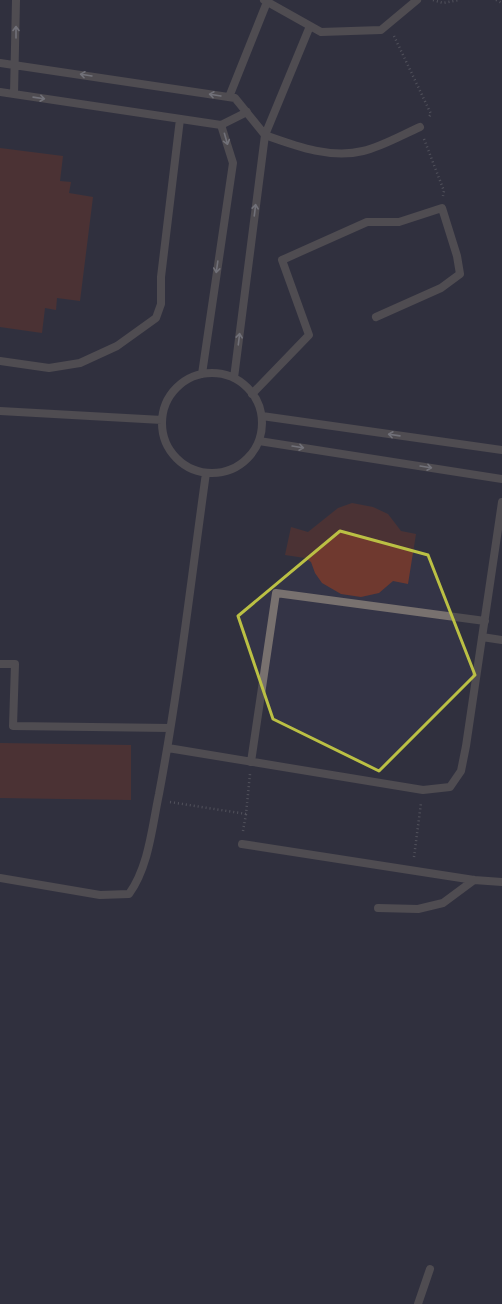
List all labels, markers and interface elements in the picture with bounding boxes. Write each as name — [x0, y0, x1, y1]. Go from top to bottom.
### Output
one-way arrow — [12, 26, 20, 39]
one-way arrow — [80, 71, 93, 79]
one-way arrow — [209, 90, 222, 98]
one-way arrow — [32, 94, 45, 102]
one-way arrow — [223, 133, 230, 146]
one-way arrow — [251, 204, 259, 217]
one-way arrow — [213, 260, 221, 273]
one-way arrow — [235, 333, 243, 346]
one-way arrow — [388, 431, 401, 439]
one-way arrow — [291, 443, 304, 451]
one-way arrow — [419, 463, 432, 471]

